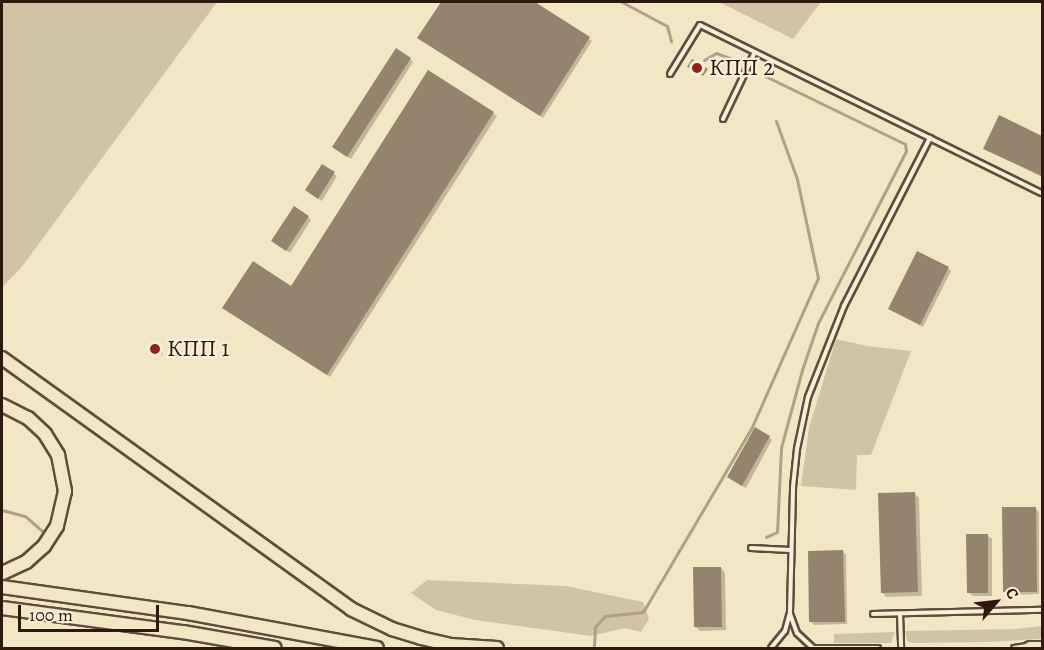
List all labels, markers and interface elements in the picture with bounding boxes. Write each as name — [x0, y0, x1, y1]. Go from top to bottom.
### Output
place label: КПП 2 — [709, 54, 775, 82]
marker: КПП 2 — [690, 61, 704, 75]
place label: КПП 1 — [167, 335, 229, 363]
marker: КПП 1 — [148, 342, 162, 356]
north arrow — [966, 572, 1026, 632]
text: С — [1000, 584, 1024, 603]
scale bar — [21, 593, 162, 631]
text: 100 m — [29, 603, 73, 627]

